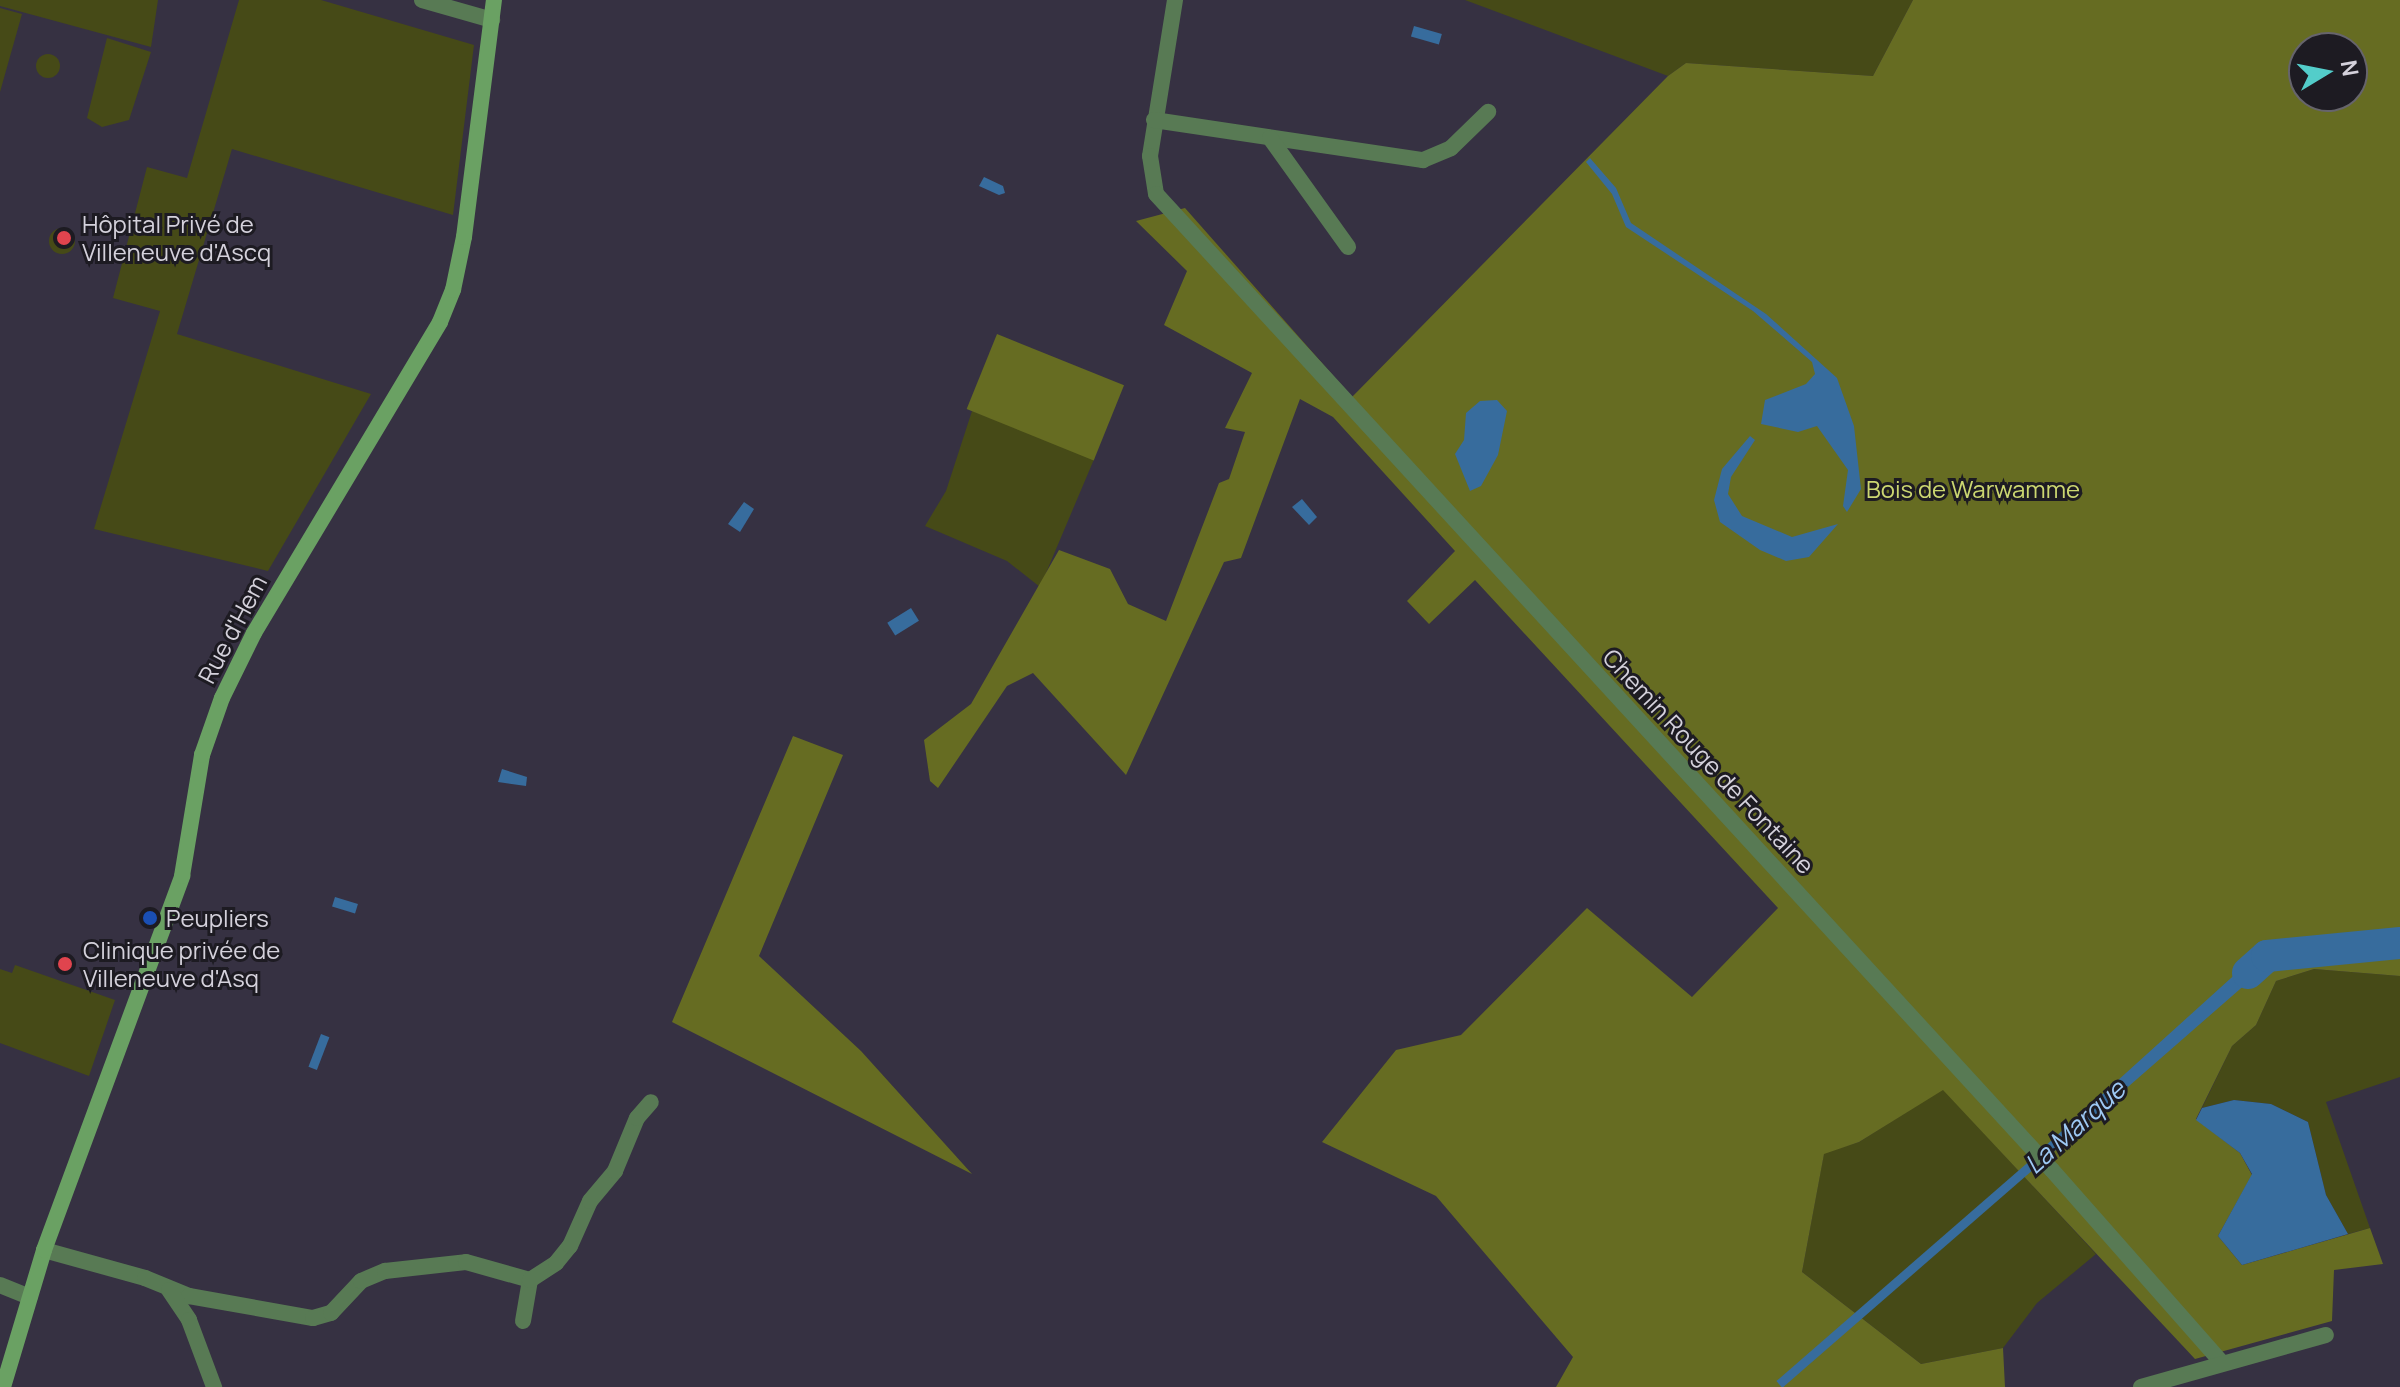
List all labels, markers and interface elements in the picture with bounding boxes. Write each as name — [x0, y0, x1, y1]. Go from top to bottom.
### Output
north arrow — [2288, 32, 2368, 112]
text: N — [2334, 58, 2366, 79]
place label: Hôpital Privé de Villeneuve d'Ascq — [82, 210, 271, 266]
marker: Hôpital Privé de Villeneuve d'Ascq — [53, 227, 75, 249]
park label: Bois de Warwamme — [1866, 475, 2080, 503]
street label: Rue d'Hem — [192, 570, 272, 688]
street label: Chemin Rouge de Fontaine — [1597, 643, 1821, 879]
place label: Peupliers — [166, 904, 269, 932]
marker: Peupliers — [141, 909, 159, 927]
place label: Clinique privée de Villeneuve d'Asq — [83, 936, 280, 992]
marker: Clinique privée de Villeneuve d'Asq — [54, 953, 76, 975]
water label: La Marque — [2018, 1074, 2132, 1180]

